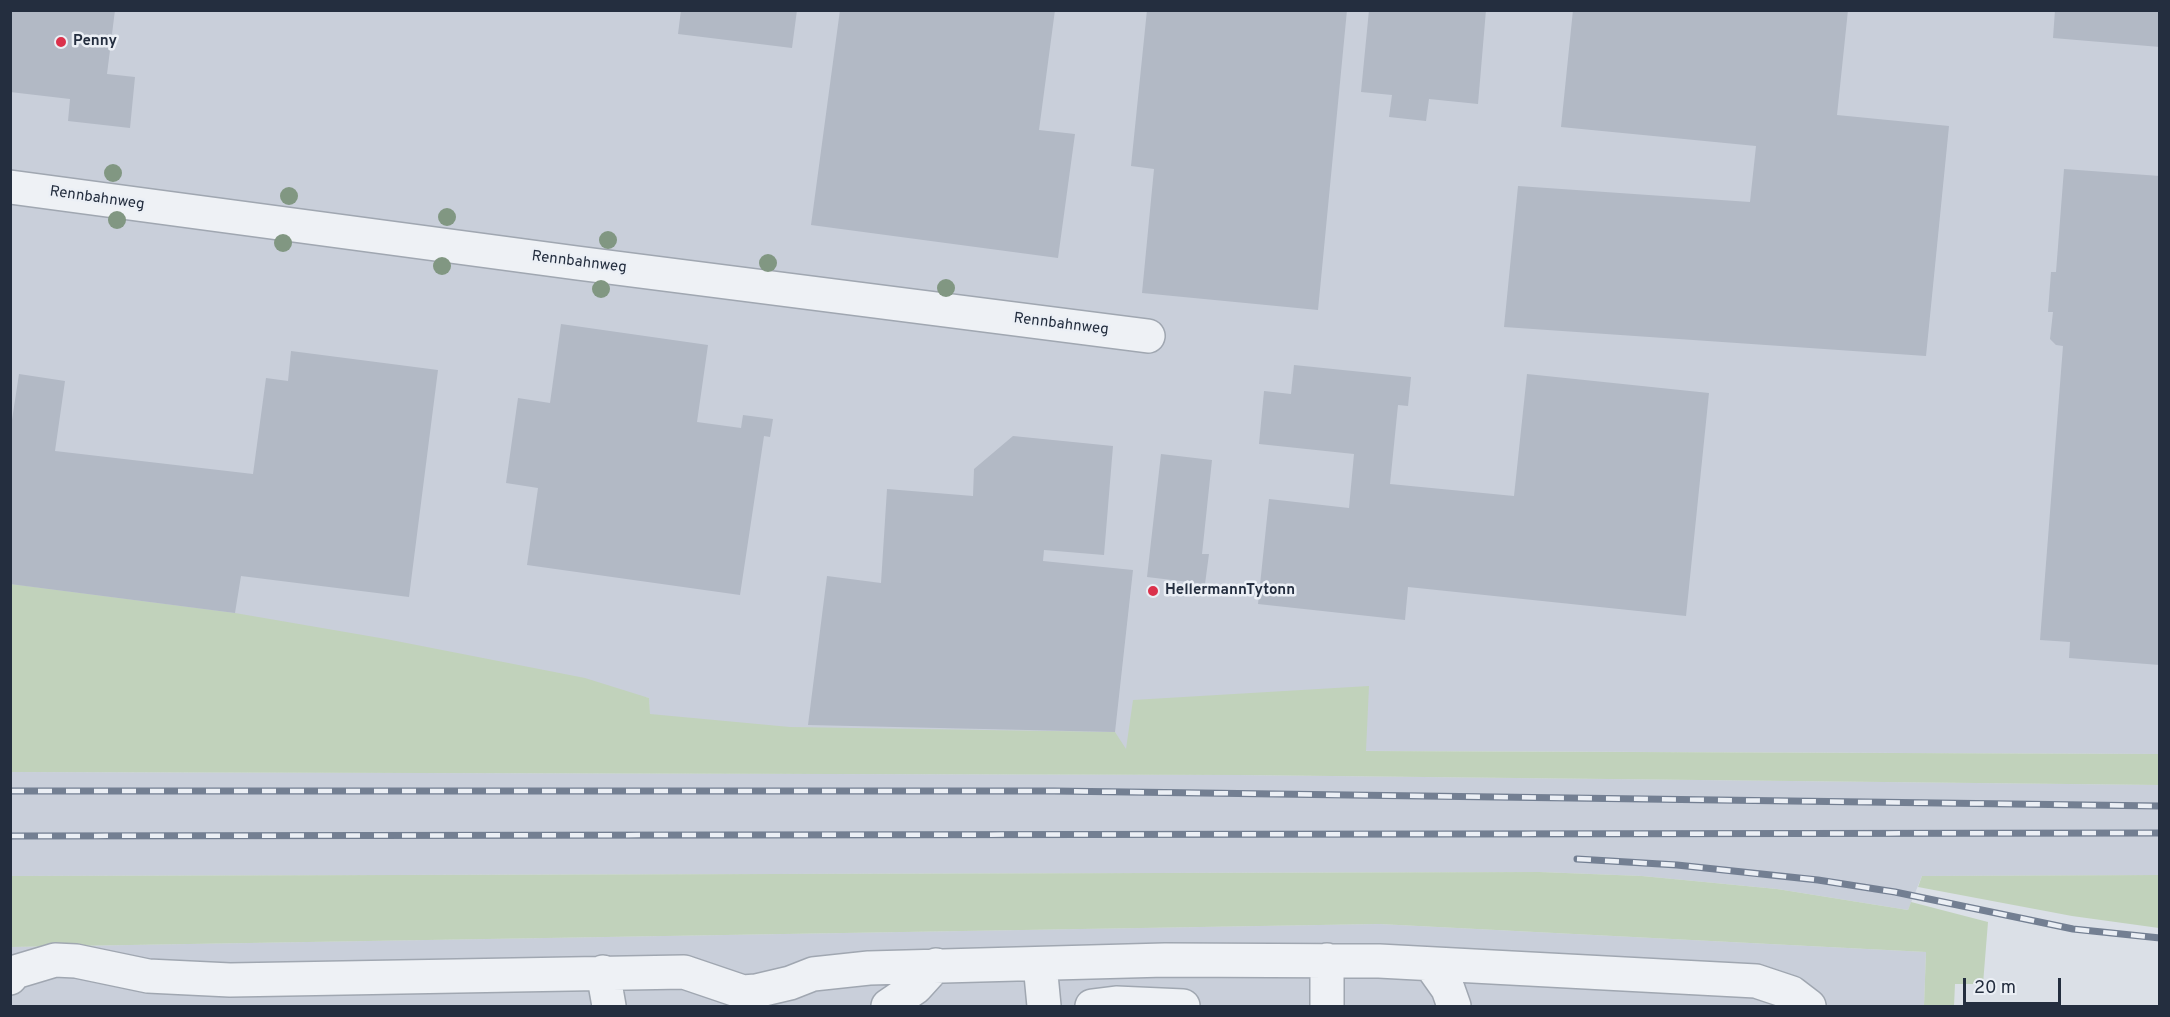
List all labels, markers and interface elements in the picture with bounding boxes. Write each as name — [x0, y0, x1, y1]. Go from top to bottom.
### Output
place label: Penny — [73, 33, 117, 51]
marker: Penny — [54, 35, 68, 49]
street label: Rennbahnweg — [48, 183, 146, 215]
street label: Rennbahnweg — [530, 248, 628, 278]
street label: Rennbahnweg — [1012, 310, 1110, 340]
place label: HellermannTytonn — [1165, 582, 1295, 600]
marker: HellermannTytonn — [1146, 584, 1160, 598]
scale bar — [1966, 966, 2064, 1004]
text: 20 m — [1974, 977, 2016, 1000]

